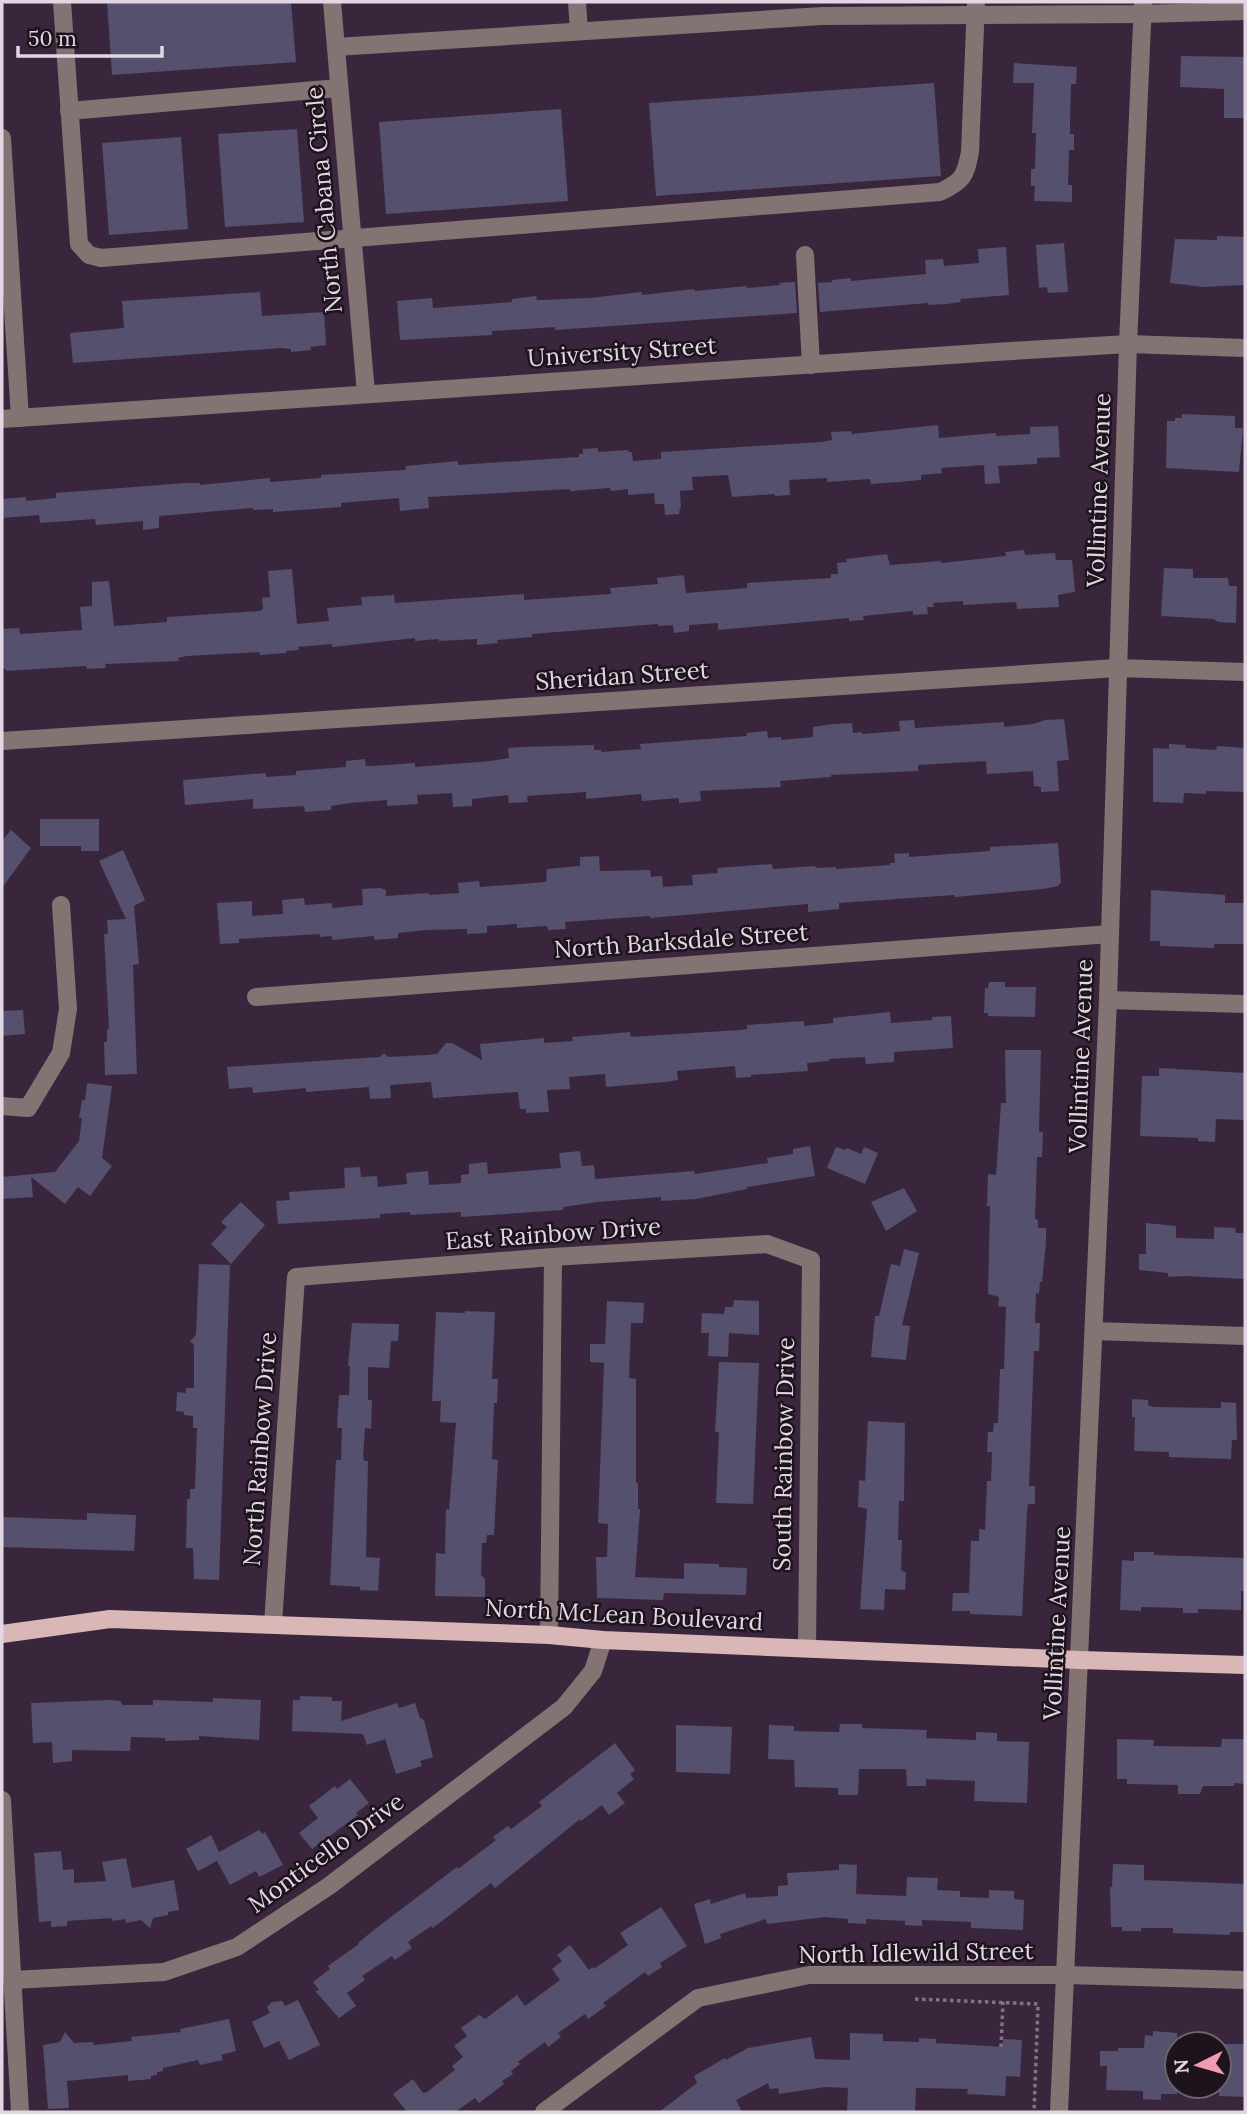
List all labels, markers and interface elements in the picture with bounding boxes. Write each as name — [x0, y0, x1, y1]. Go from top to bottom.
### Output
scale bar — [18, 14, 161, 58]
text: 50 m — [28, 25, 77, 52]
street label: North Cabana Circle — [298, 85, 349, 315]
street label: University Street — [526, 329, 718, 374]
street label: Vollintine Avenue — [1080, 392, 1117, 589]
street label: Sheridan Street — [534, 654, 710, 697]
street label: North Barksdale Street — [553, 916, 810, 965]
street label: Vollintine Avenue — [1062, 958, 1099, 1155]
street label: East Rainbow Drive — [444, 1211, 662, 1257]
street label: North Rainbow Drive — [236, 1331, 283, 1567]
street label: South Rainbow Drive — [766, 1337, 801, 1571]
street label: Vollintine Avenue — [1036, 1525, 1077, 1722]
street label: North McLean Boulevard — [484, 1592, 764, 1637]
street label: Monticello Drive — [242, 1786, 410, 1920]
street label: North Idlewild Street — [798, 1935, 1035, 1970]
north arrow — [1163, 2030, 1233, 2100]
text: N — [1168, 2058, 1194, 2075]

